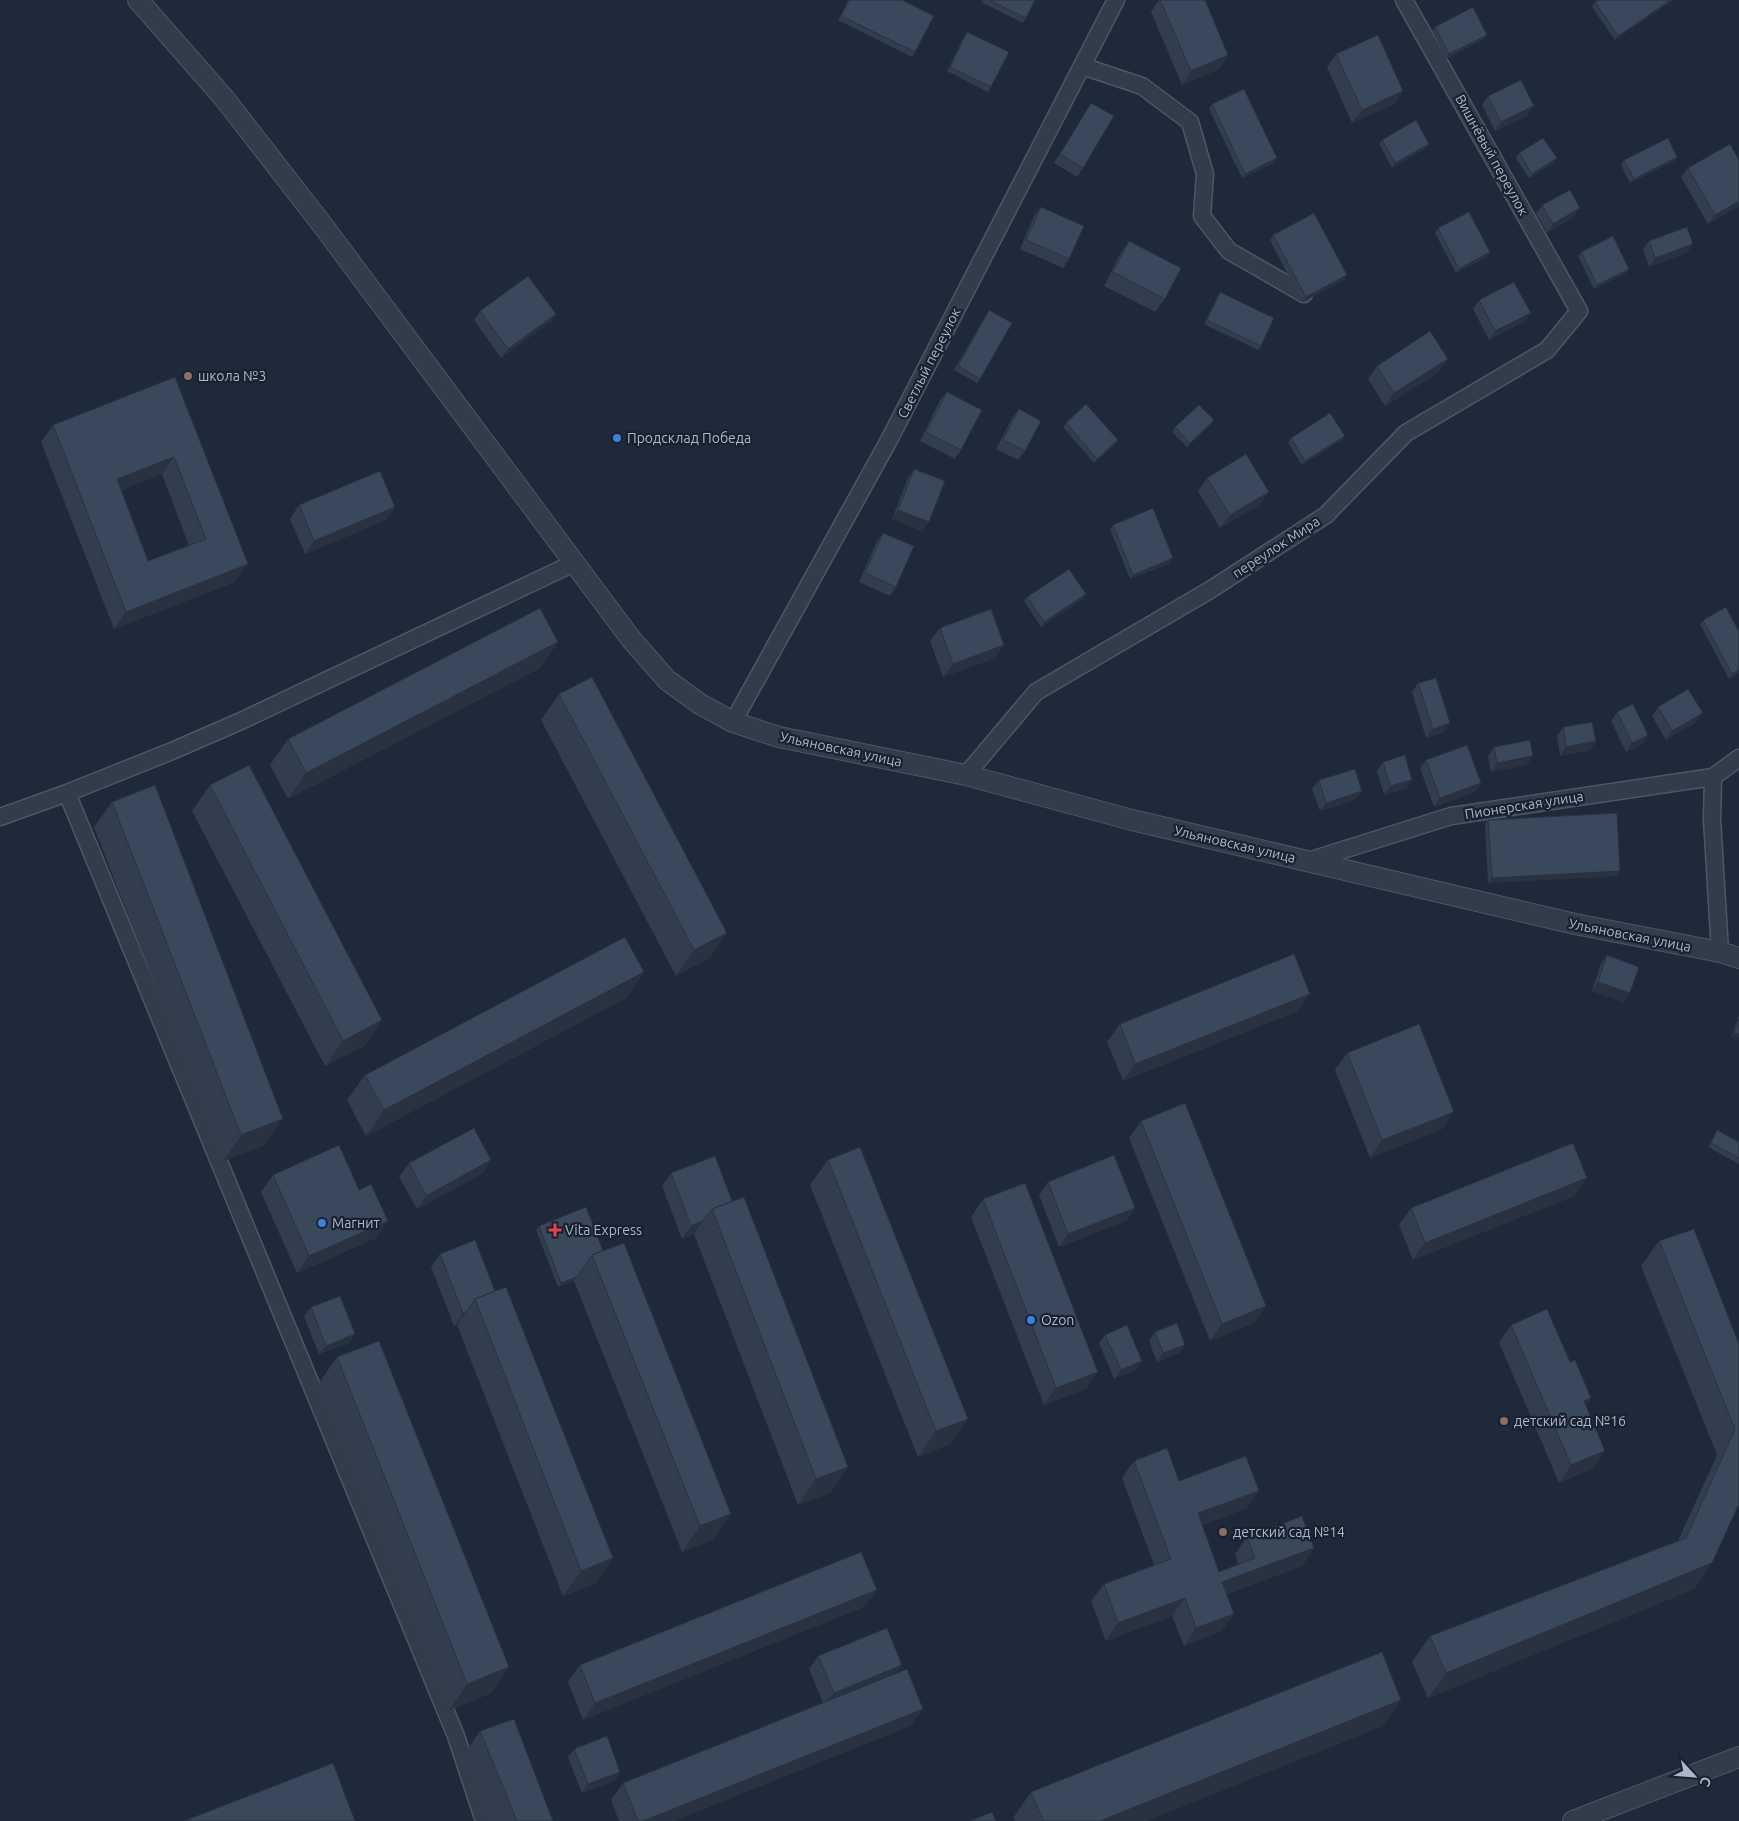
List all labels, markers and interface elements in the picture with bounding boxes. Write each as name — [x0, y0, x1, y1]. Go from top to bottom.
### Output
street label: Вишнёвый переулок — [1452, 92, 1532, 218]
street label: Светлый переулок — [894, 305, 964, 421]
place label: школа №3 — [198, 368, 266, 384]
marker: школа №3 — [182, 370, 194, 382]
place label: Продсклад Победа — [627, 430, 751, 446]
marker: Продсклад Победа — [611, 432, 623, 444]
street label: переулок Мира — [1229, 513, 1323, 581]
street label: Ульяновская улица — [779, 728, 903, 770]
street label: Пионерская улица — [1463, 788, 1585, 822]
street label: Ульяновская улица — [1173, 822, 1297, 866]
street label: Ульяновская улица — [1568, 915, 1692, 955]
place label: Магнит — [332, 1215, 380, 1231]
marker: Магнит — [316, 1217, 328, 1229]
place label: Vita Express — [565, 1222, 642, 1238]
marker: Vita Express — [549, 1224, 561, 1236]
place label: Ozon — [1041, 1312, 1074, 1328]
marker: Ozon — [1025, 1314, 1037, 1326]
place label: детский сад №16 — [1514, 1413, 1626, 1429]
marker: детский сад №16 — [1498, 1415, 1510, 1427]
place label: детский сад №14 — [1233, 1524, 1345, 1540]
marker: детский сад №14 — [1217, 1526, 1229, 1538]
north arrow — [1669, 1751, 1719, 1801]
text: С — [1697, 1774, 1715, 1789]

